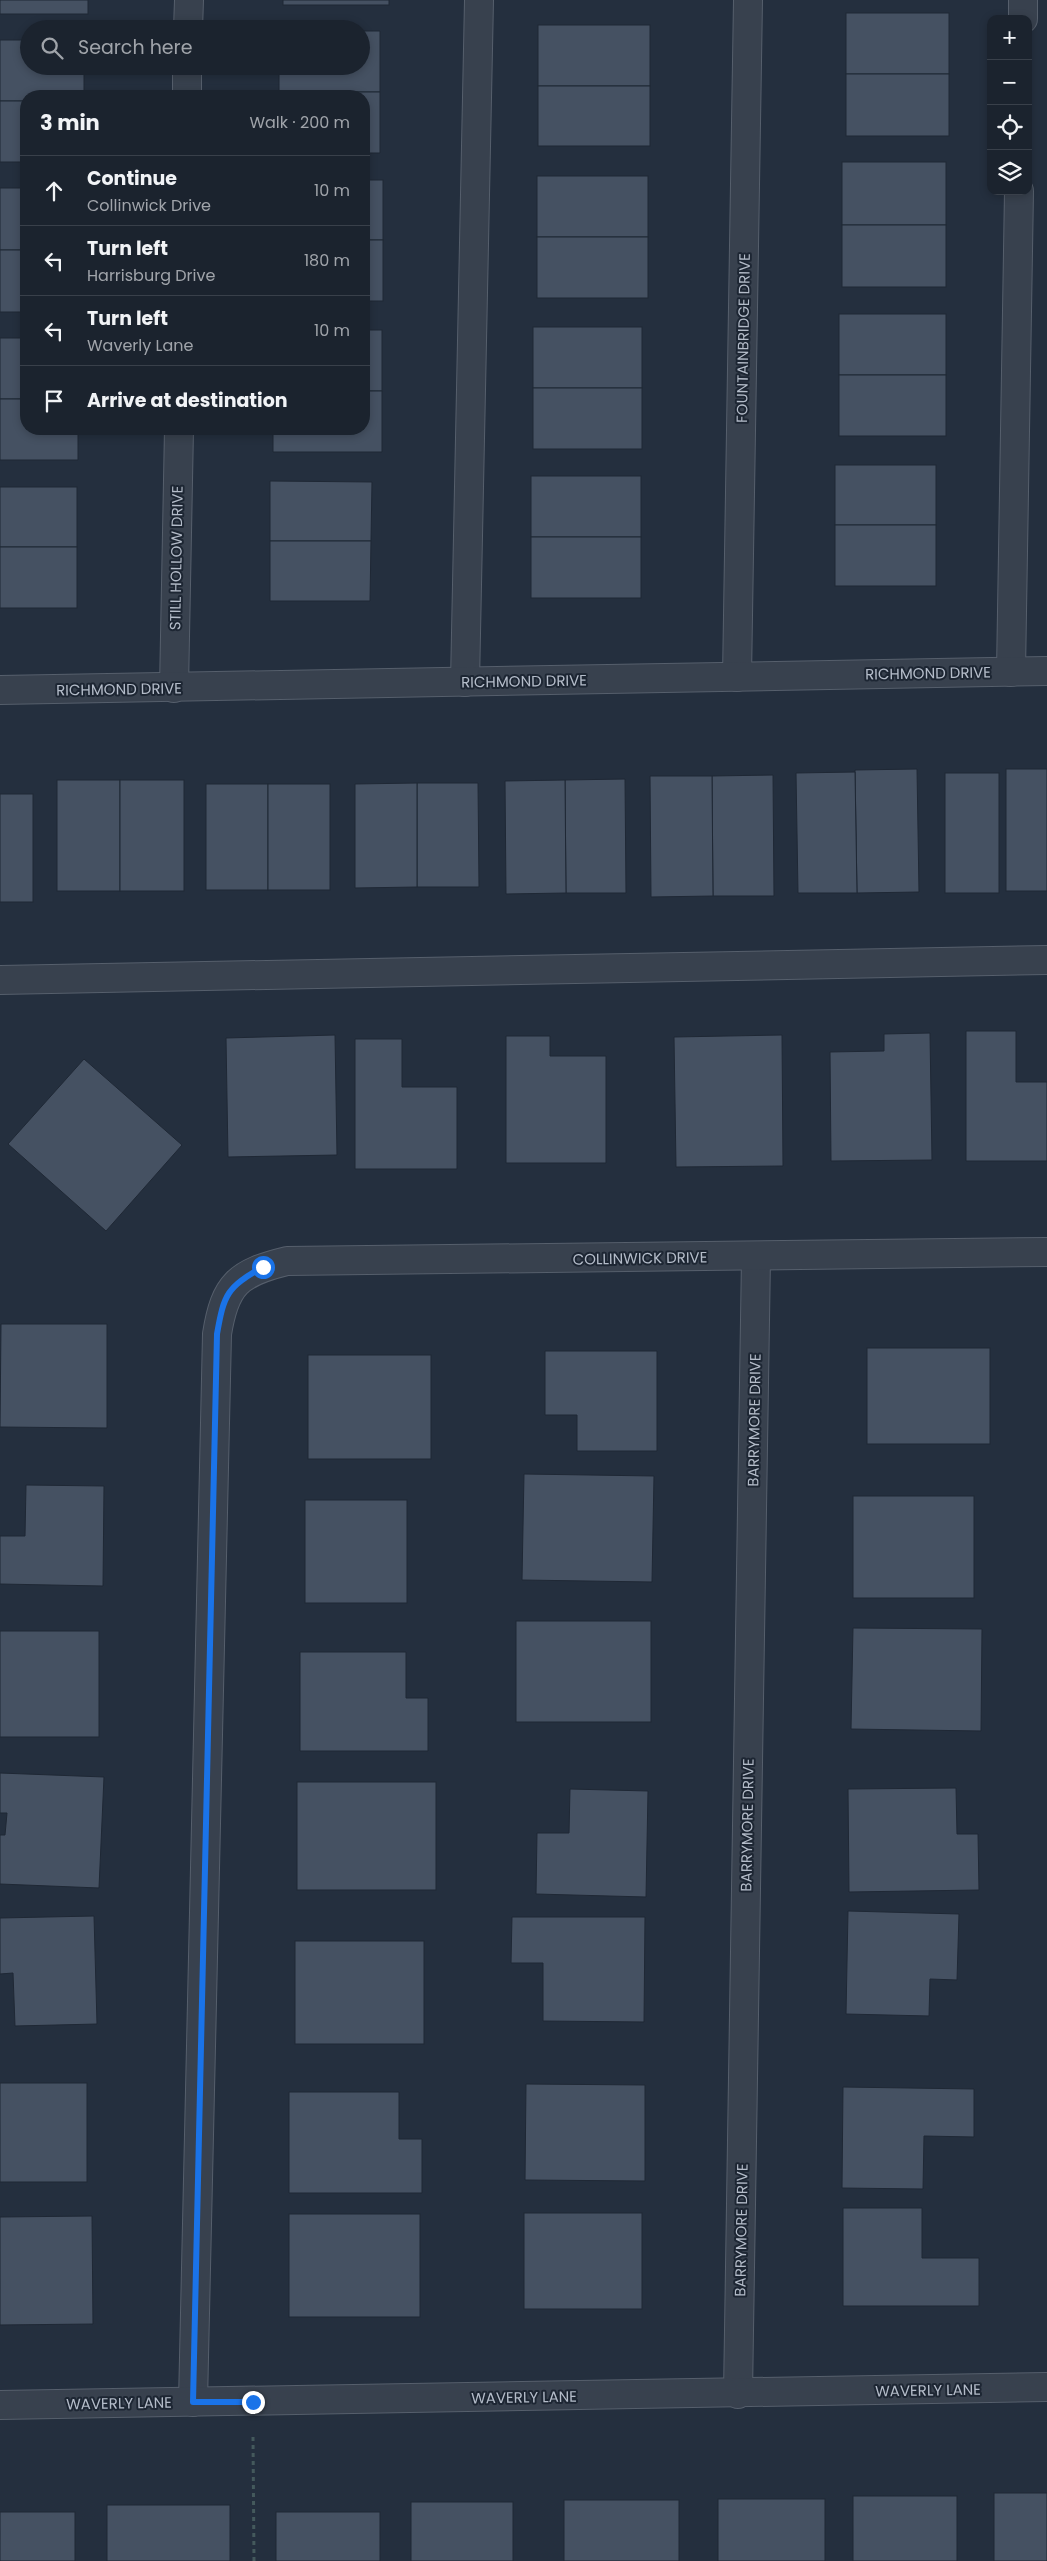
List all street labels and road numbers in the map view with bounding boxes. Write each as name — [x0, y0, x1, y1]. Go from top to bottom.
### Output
street label: FOUNTAINBRIDGE DRIVE — [731, 253, 755, 423]
street label: STILL HOLLOW DRIVE — [164, 486, 188, 630]
street label: RICHMOND DRIVE — [865, 661, 991, 685]
street label: RICHMOND DRIVE — [461, 669, 587, 693]
street label: RICHMOND DRIVE — [56, 677, 182, 701]
street label: COLLINWICK DRIVE — [572, 1246, 708, 1270]
street label: BARRYMORE DRIVE — [742, 1353, 766, 1487]
street label: BARRYMORE DRIVE — [735, 1758, 759, 1892]
street label: BARRYMORE DRIVE — [729, 2163, 753, 2297]
street label: WAVERLY LANE — [875, 2379, 981, 2401]
street label: WAVERLY LANE — [471, 2386, 577, 2408]
street label: WAVERLY LANE — [66, 2392, 172, 2414]

